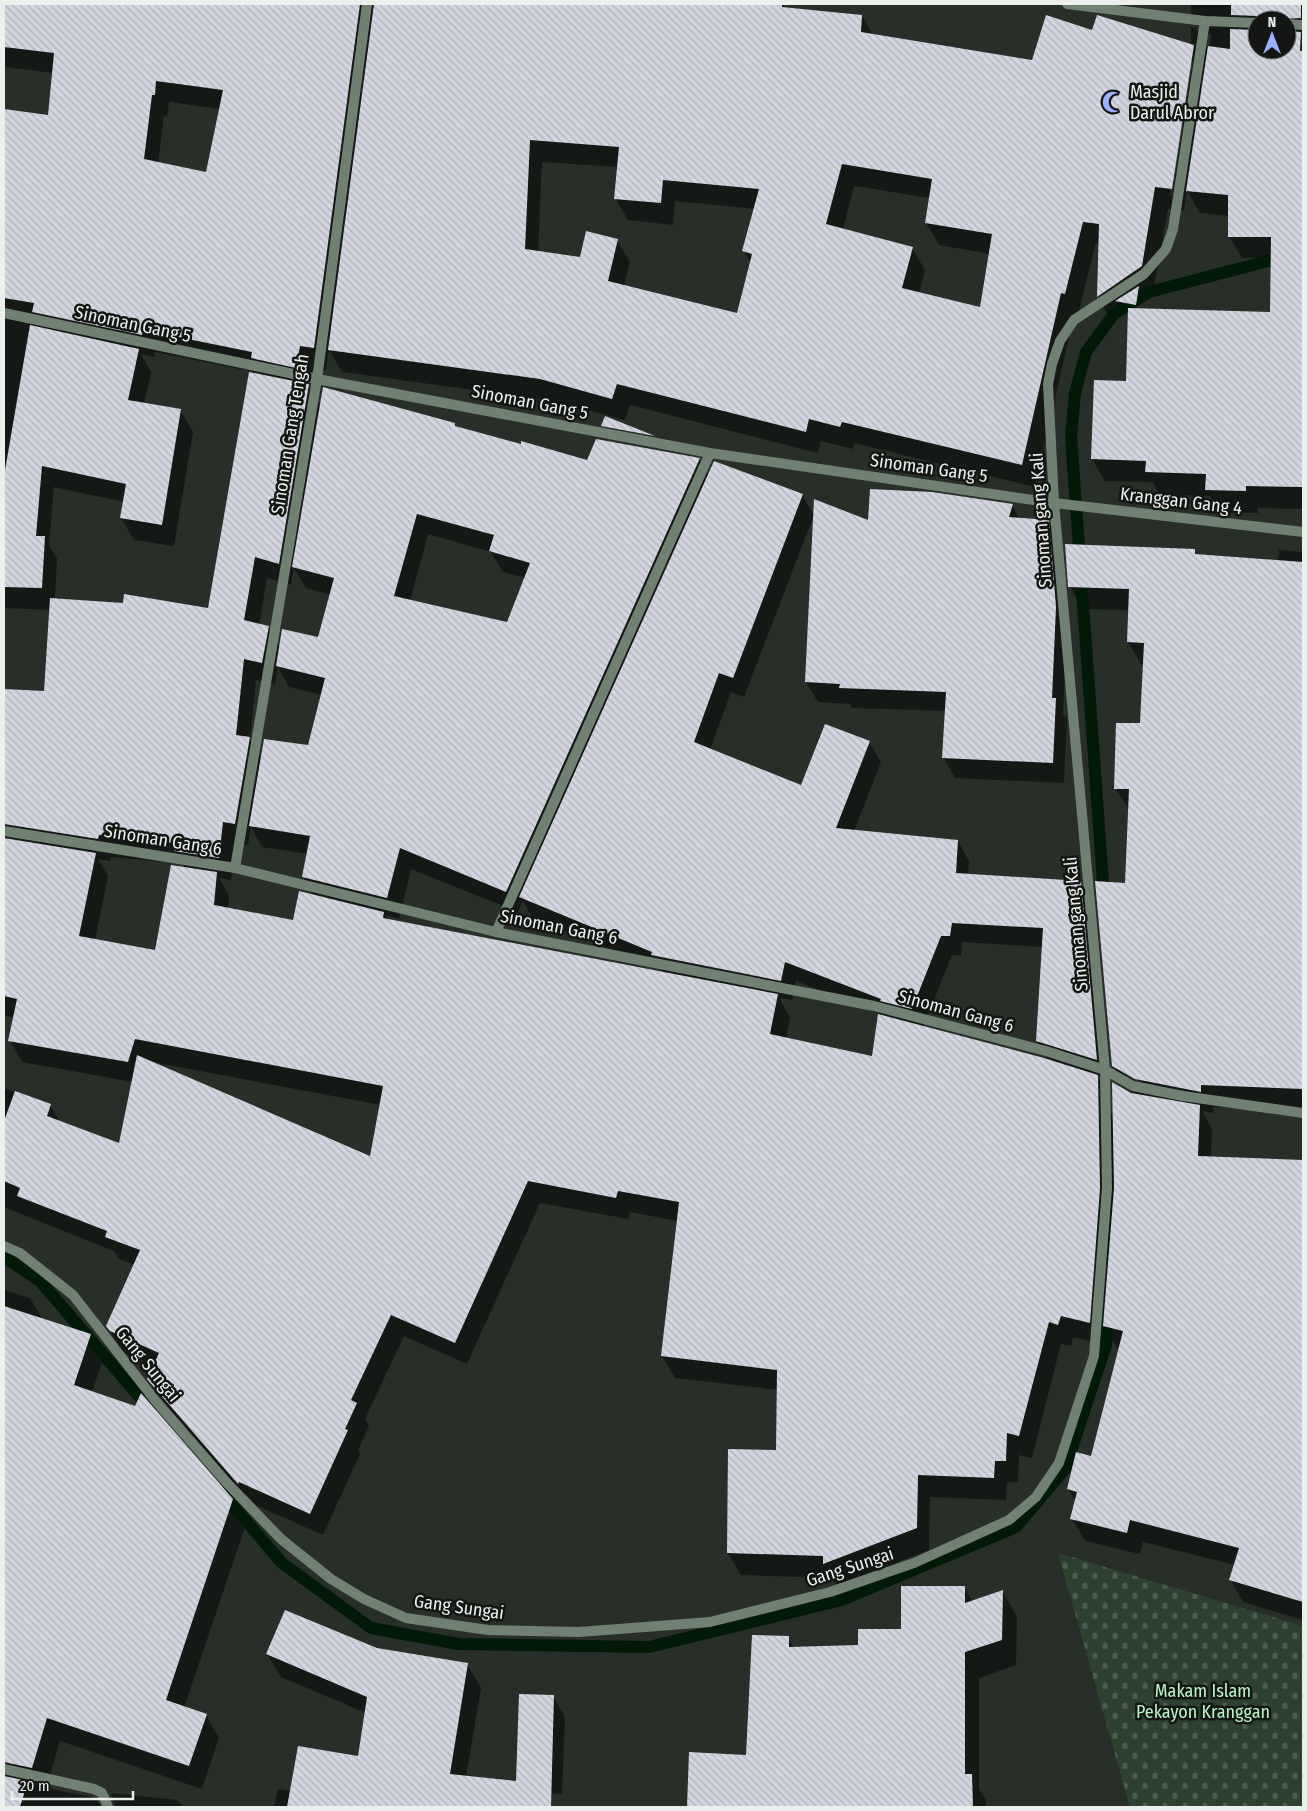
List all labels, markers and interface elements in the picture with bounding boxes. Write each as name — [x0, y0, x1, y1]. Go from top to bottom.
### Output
north arrow — [1247, 10, 1297, 60]
text: N — [1268, 14, 1276, 31]
place label: Masjid Darul Abror — [1130, 81, 1215, 124]
mosque icon: Masjid Darul Abror — [1100, 89, 1126, 115]
street label: Sinoman Gang 5 — [73, 301, 193, 347]
street label: Sinoman Gang Tengah — [266, 352, 314, 516]
street label: Sinoman Gang 5 — [470, 380, 590, 424]
street label: Sinoman Gang 5 — [869, 449, 989, 487]
street label: Sinoman gang Kali — [1025, 452, 1057, 588]
street label: Kranggan Gang 4 — [1119, 483, 1244, 519]
street label: Sinoman Gang 6 — [102, 820, 224, 860]
street label: Sinoman gang Kali — [1059, 856, 1093, 992]
street label: Sinoman Gang 6 — [498, 905, 620, 949]
street label: Sinoman Gang 6 — [896, 985, 1016, 1037]
street label: Gang Sungai — [111, 1322, 185, 1406]
street label: Gang Sungai — [804, 1543, 896, 1591]
street label: Gang Sungai — [413, 1590, 505, 1624]
park label: Makam Islam Pekayon Kranggan — [1136, 1680, 1270, 1723]
scale bar — [12, 1768, 134, 1800]
text: 20 m — [20, 1777, 50, 1795]

